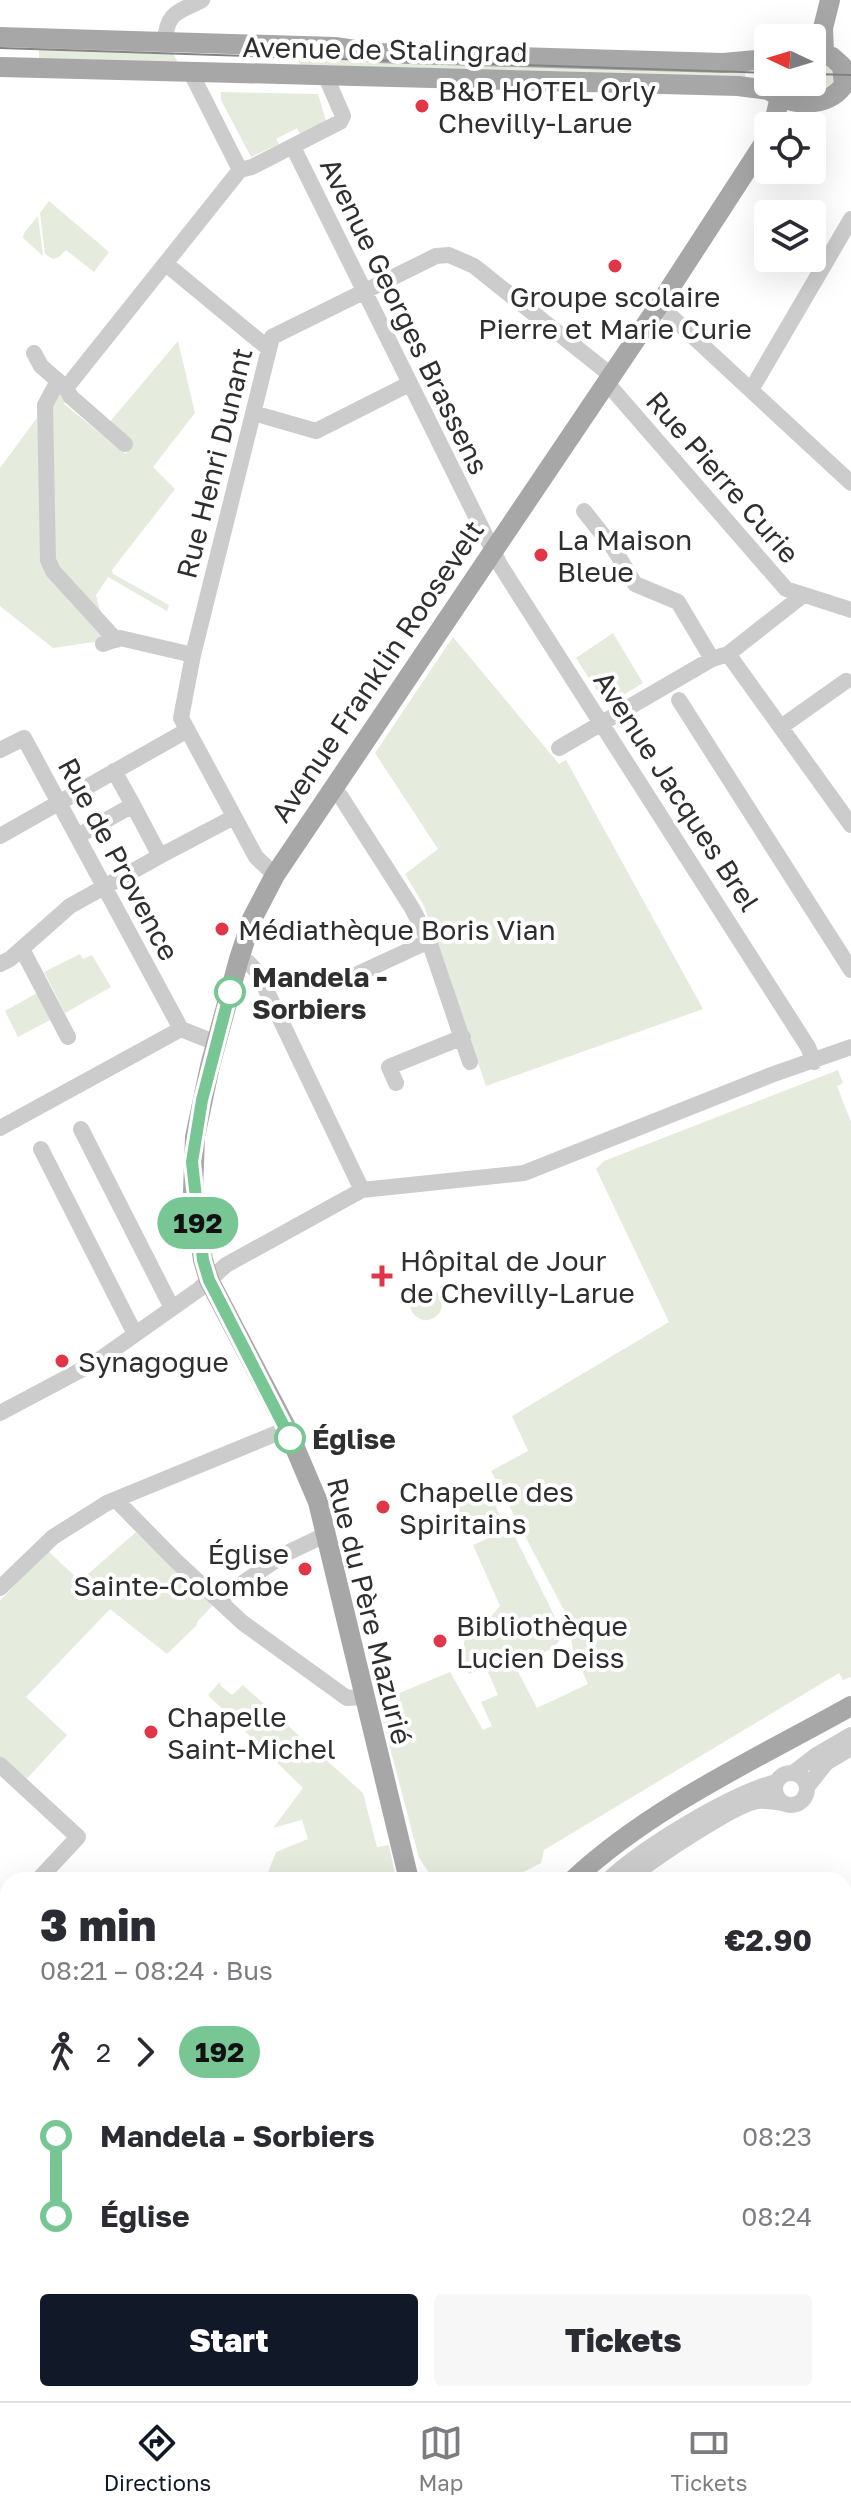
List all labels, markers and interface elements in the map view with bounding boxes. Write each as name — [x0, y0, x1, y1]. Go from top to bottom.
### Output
north arrow — [754, 24, 826, 96]
map controls — [754, 24, 826, 272]
street label: Avenue de Stalingrad — [242, 30, 528, 68]
place label: B&B HOTEL Orly Chevilly-Larue — [438, 74, 656, 139]
marker: B&B HOTEL Orly Chevilly-Larue — [413, 97, 431, 115]
button: locate — [754, 112, 826, 184]
street label: Avenue Georges Brassens — [314, 152, 496, 480]
button: layers — [754, 200, 826, 272]
marker: Groupe scolaire Pierre et Marie Curie — [606, 257, 624, 275]
place label: Groupe scolaire Pierre et Marie Curie — [478, 280, 752, 345]
street label: Rue Henri Dunant — [169, 344, 259, 582]
street label: Rue Pierre Curie — [640, 385, 806, 569]
street label: Avenue Franklin Roosevelt — [264, 514, 490, 828]
place label: La Maison Bleue — [557, 523, 692, 588]
marker: La Maison Bleue — [532, 546, 550, 564]
street label: Avenue Jacques Brel — [587, 665, 767, 917]
street label: Rue de Provence — [52, 752, 186, 966]
place label: Médiathèque Boris Vian — [238, 913, 556, 946]
marker: Médiathèque Boris Vian — [213, 920, 231, 938]
place label: Mandela - Sorbiers — [252, 960, 387, 1025]
marker: Mandela - Sorbiers — [215, 977, 245, 1007]
line badge: 192 — [152, 1197, 244, 1249]
text: 192 — [173, 1206, 223, 1239]
place label: Hôpital de Jour de Chevilly-Larue — [400, 1244, 635, 1309]
marker: Hôpital de Jour de Chevilly-Larue — [371, 1265, 393, 1287]
place label: Synagogue — [78, 1345, 229, 1378]
marker: Synagogue — [53, 1352, 71, 1370]
place label: Église — [312, 1422, 396, 1455]
marker: Église — [275, 1423, 305, 1453]
street label: Rue du Père Mazurié — [321, 1474, 419, 1748]
place label: Chapelle des Spiritains — [399, 1475, 574, 1540]
marker: Chapelle des Spiritains — [374, 1498, 392, 1516]
place label: Église Sainte-Colombe — [73, 1537, 289, 1602]
marker: Église Sainte-Colombe — [296, 1560, 314, 1578]
place label: Bibliothèque Lucien Deiss — [456, 1609, 628, 1674]
marker: Bibliothèque Lucien Deiss — [431, 1632, 449, 1650]
place label: Chapelle Saint-Michel — [167, 1700, 336, 1765]
marker: Chapelle Saint-Michel — [142, 1723, 160, 1741]
text: 3 min — [40, 1898, 156, 1951]
text: €2.90 — [724, 1922, 812, 1958]
text: 08:21 – 08:24 · Bus — [40, 1955, 273, 1986]
icon: walk — [40, 2030, 84, 2074]
icon: forward — [123, 2030, 167, 2074]
text: 192 — [195, 2035, 244, 2068]
text: 2 — [96, 2037, 111, 2068]
text: Mandela - Sorbiers — [100, 2118, 375, 2154]
text: 08:23 — [742, 2121, 812, 2152]
text: Église — [100, 2198, 190, 2234]
text: 08:24 — [741, 2201, 812, 2232]
button: Start — [40, 2294, 418, 2386]
button: Tickets — [434, 2294, 812, 2386]
tab: Directions — [104, 2421, 211, 2496]
tab: Map — [418, 2421, 463, 2496]
tab: Tickets — [671, 2421, 747, 2496]

